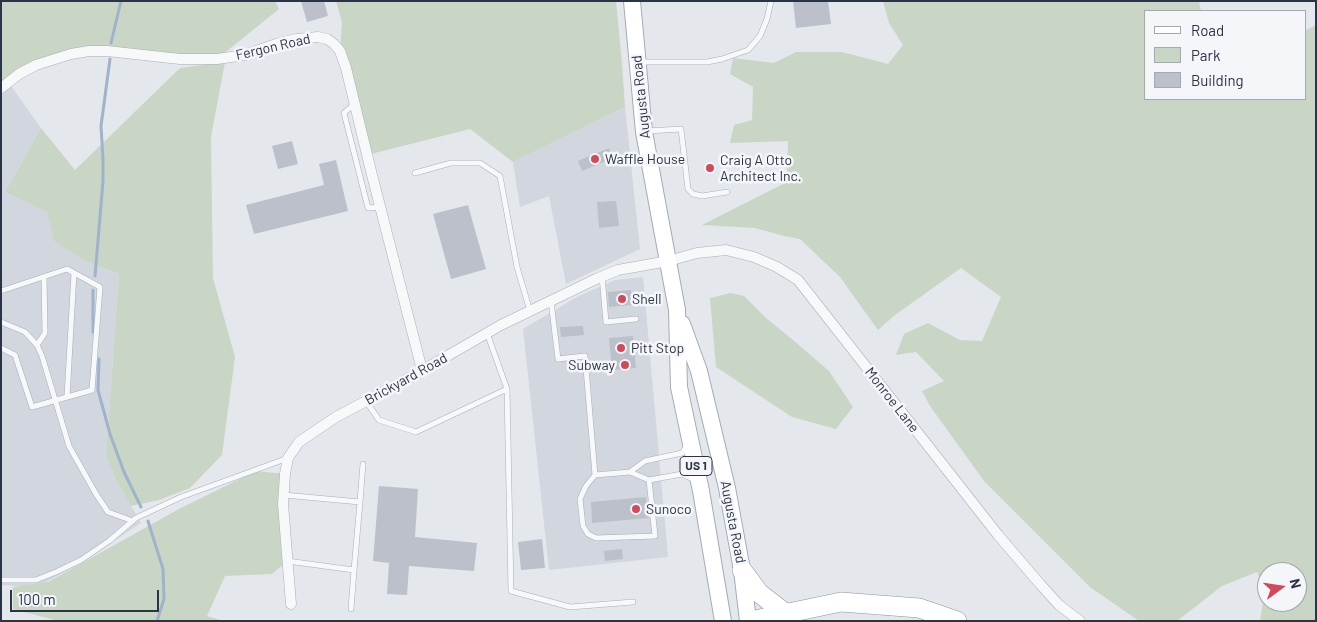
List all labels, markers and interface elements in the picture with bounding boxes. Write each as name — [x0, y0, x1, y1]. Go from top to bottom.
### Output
legend — [1144, 10, 1307, 100]
text: Road — [1191, 21, 1224, 39]
street label: Fergon Road — [234, 30, 312, 64]
text: Park — [1191, 46, 1220, 64]
street label: Augusta Road — [628, 54, 654, 140]
text: Building — [1191, 71, 1244, 89]
place label: Waffle House — [605, 151, 685, 167]
place label: Craig A Otto Architect Inc. — [720, 152, 801, 184]
marker: Waffle House — [589, 153, 601, 165]
marker: Craig A Otto Architect Inc. — [704, 162, 716, 174]
place label: Shell — [632, 291, 662, 307]
marker: Shell — [616, 293, 628, 305]
place label: Pitt Stop — [631, 340, 684, 356]
marker: Pitt Stop — [615, 342, 627, 354]
street label: Brickyard Road — [362, 349, 450, 409]
place label: Subway — [568, 357, 615, 373]
marker: Subway — [619, 359, 631, 371]
street label: Monroe Lane — [861, 364, 923, 436]
road number: US 1 — [680, 456, 712, 476]
street label: Augusta Road — [717, 479, 749, 565]
place label: Sunoco — [646, 501, 692, 517]
marker: Sunoco — [630, 503, 642, 515]
north arrow — [1257, 562, 1307, 612]
text: N — [1287, 577, 1305, 590]
scale bar — [12, 580, 161, 612]
text: 100 m — [18, 590, 56, 608]

